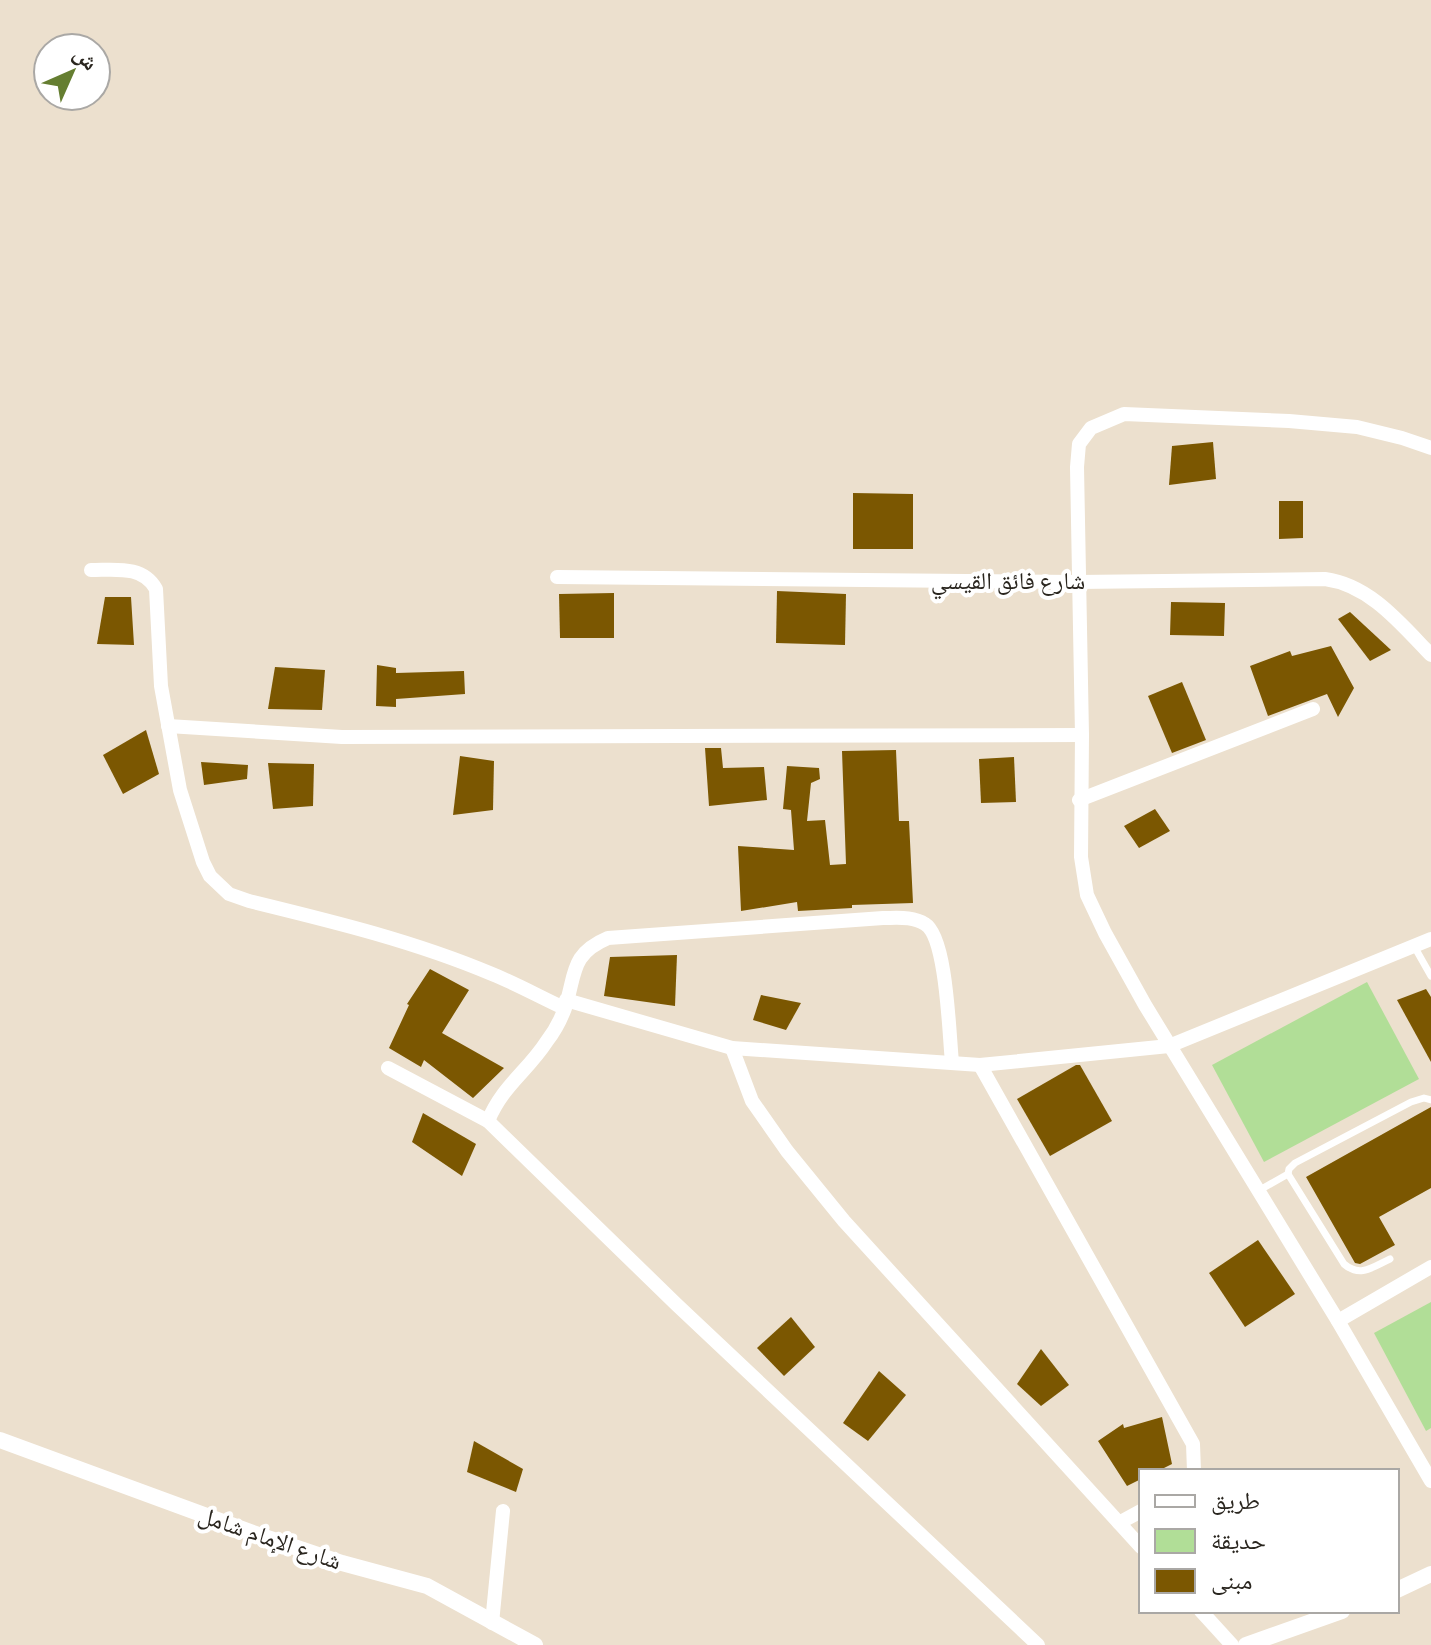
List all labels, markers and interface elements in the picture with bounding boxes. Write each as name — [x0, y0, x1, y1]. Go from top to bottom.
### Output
north arrow — [32, 32, 112, 112]
text: ش — [68, 40, 104, 76]
street label: شارع فائق القيسي — [931, 565, 1085, 600]
legend — [1139, 1469, 1399, 1613]
text: طريق — [1211, 1485, 1260, 1515]
street label: شارع الإمام شامل — [194, 1499, 346, 1577]
text: حديقة — [1211, 1525, 1266, 1554]
text: مبنى — [1211, 1565, 1252, 1595]

